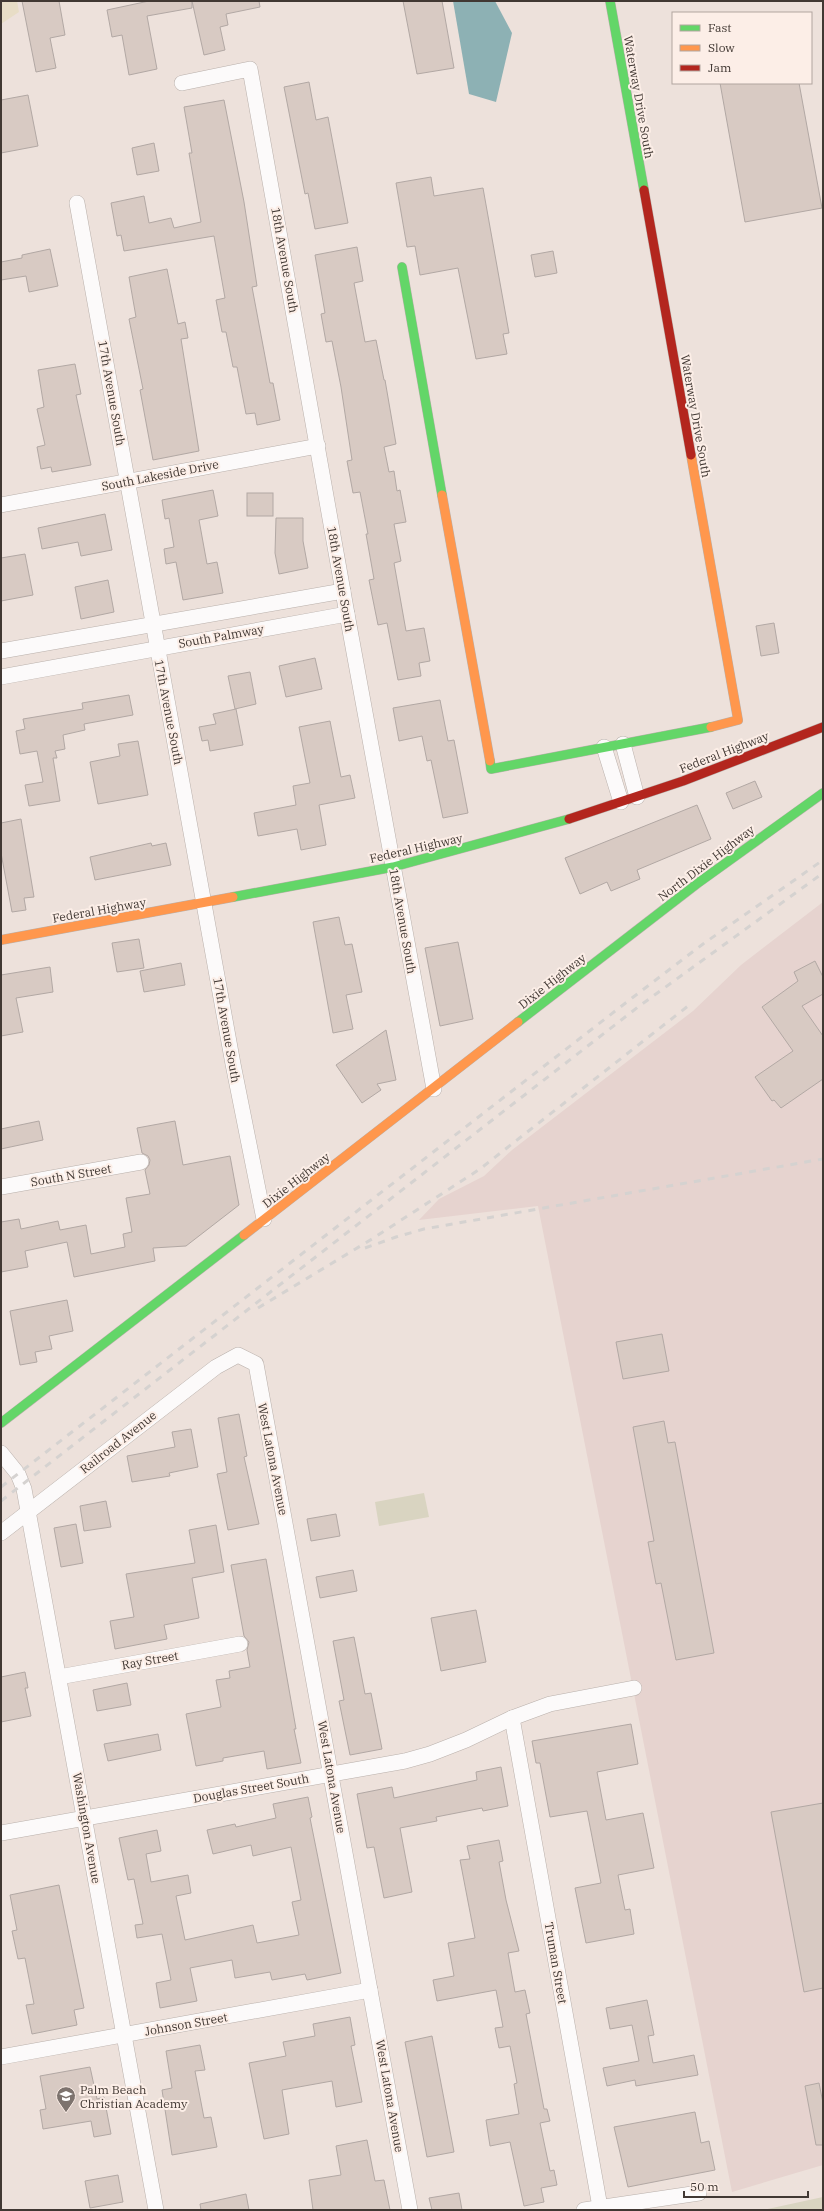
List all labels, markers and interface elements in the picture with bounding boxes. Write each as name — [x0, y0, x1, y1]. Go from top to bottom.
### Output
legend — [672, 12, 812, 84]
text: Fast — [708, 20, 732, 35]
street label: Waterway Drive South — [621, 34, 657, 160]
text: Slow — [708, 40, 735, 55]
text: Jam — [708, 60, 732, 75]
street label: 18th Avenue South — [268, 206, 302, 314]
street label: 17th Avenue South — [95, 339, 129, 447]
street label: Waterway Drive South — [678, 353, 714, 479]
street label: South Lakeside Drive — [100, 456, 220, 494]
street label: 18th Avenue South — [324, 525, 358, 633]
street label: South Palmway — [177, 621, 266, 651]
street label: 17th Avenue South — [151, 658, 187, 766]
street label: Federal Highway — [677, 728, 771, 776]
street label: North Dixie Highway — [655, 821, 758, 904]
street label: Federal Highway — [368, 830, 464, 866]
street label: 18th Avenue South — [386, 867, 420, 975]
street label: Federal Highway — [51, 894, 148, 926]
street label: Dixie Highway — [515, 950, 589, 1012]
street label: 17th Avenue South — [210, 976, 244, 1084]
street label: Dixie Highway — [259, 1149, 333, 1211]
street label: South N Street — [30, 1161, 112, 1189]
street label: West Latona Avenue — [255, 1402, 291, 1516]
street label: Railroad Avenue — [77, 1407, 159, 1477]
street label: Ray Street — [120, 1648, 180, 1672]
street label: West Latona Avenue — [315, 1720, 349, 1834]
street label: Douglas Street South — [192, 1770, 311, 1806]
street label: Washington Avenue — [70, 1771, 104, 1885]
street label: Truman Street — [541, 1921, 571, 2005]
street label: Johnson Street — [143, 2009, 229, 2039]
street label: West Latona Avenue — [373, 2039, 407, 2153]
place label: Palm Beach Christian Academy — [80, 2082, 188, 2111]
school or university icon: Palm Beach Christian Academy — [55, 2085, 77, 2113]
scale bar — [684, 2173, 808, 2199]
text: 50 m — [690, 2179, 719, 2194]

